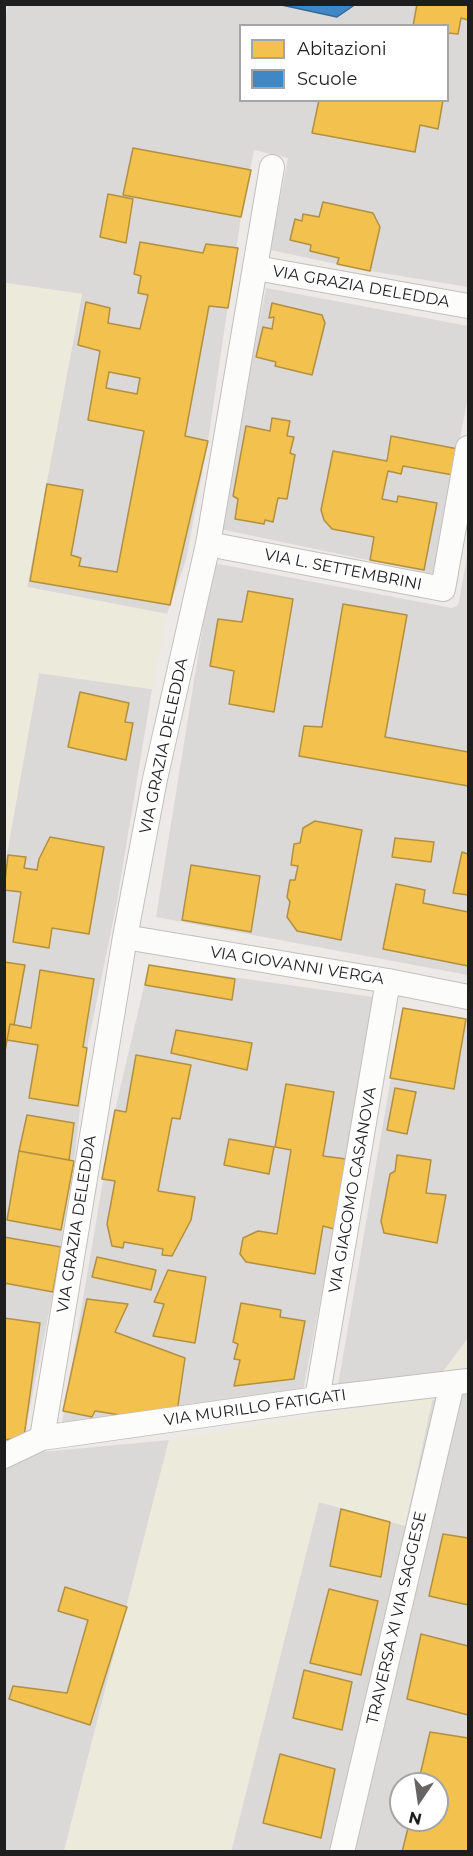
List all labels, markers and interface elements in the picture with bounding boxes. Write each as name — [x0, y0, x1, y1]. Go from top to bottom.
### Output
legend — [239, 24, 449, 102]
text: Abitazioni — [297, 38, 387, 60]
text: Scuole — [297, 68, 357, 90]
street label: VIA GRAZIA DELEDDA — [271, 262, 451, 312]
street label: VIA L. SETTEMBRINI — [263, 545, 423, 595]
street label: VIA GRAZIA DELEDDA — [136, 656, 192, 836]
street label: VIA GIOVANNI VERGA — [209, 943, 385, 989]
street label: VIA GIACOMO CASANOVA — [325, 1085, 381, 1295]
street label: VIA GRAZIA DELEDDA — [53, 1134, 101, 1314]
street label: VIA MURILLO FATIGATI — [163, 1386, 347, 1430]
street label: TRAVERSA XI VIA SAGGESE — [363, 1510, 431, 1726]
north arrow — [389, 1772, 449, 1832]
text: N — [407, 1807, 424, 1829]

